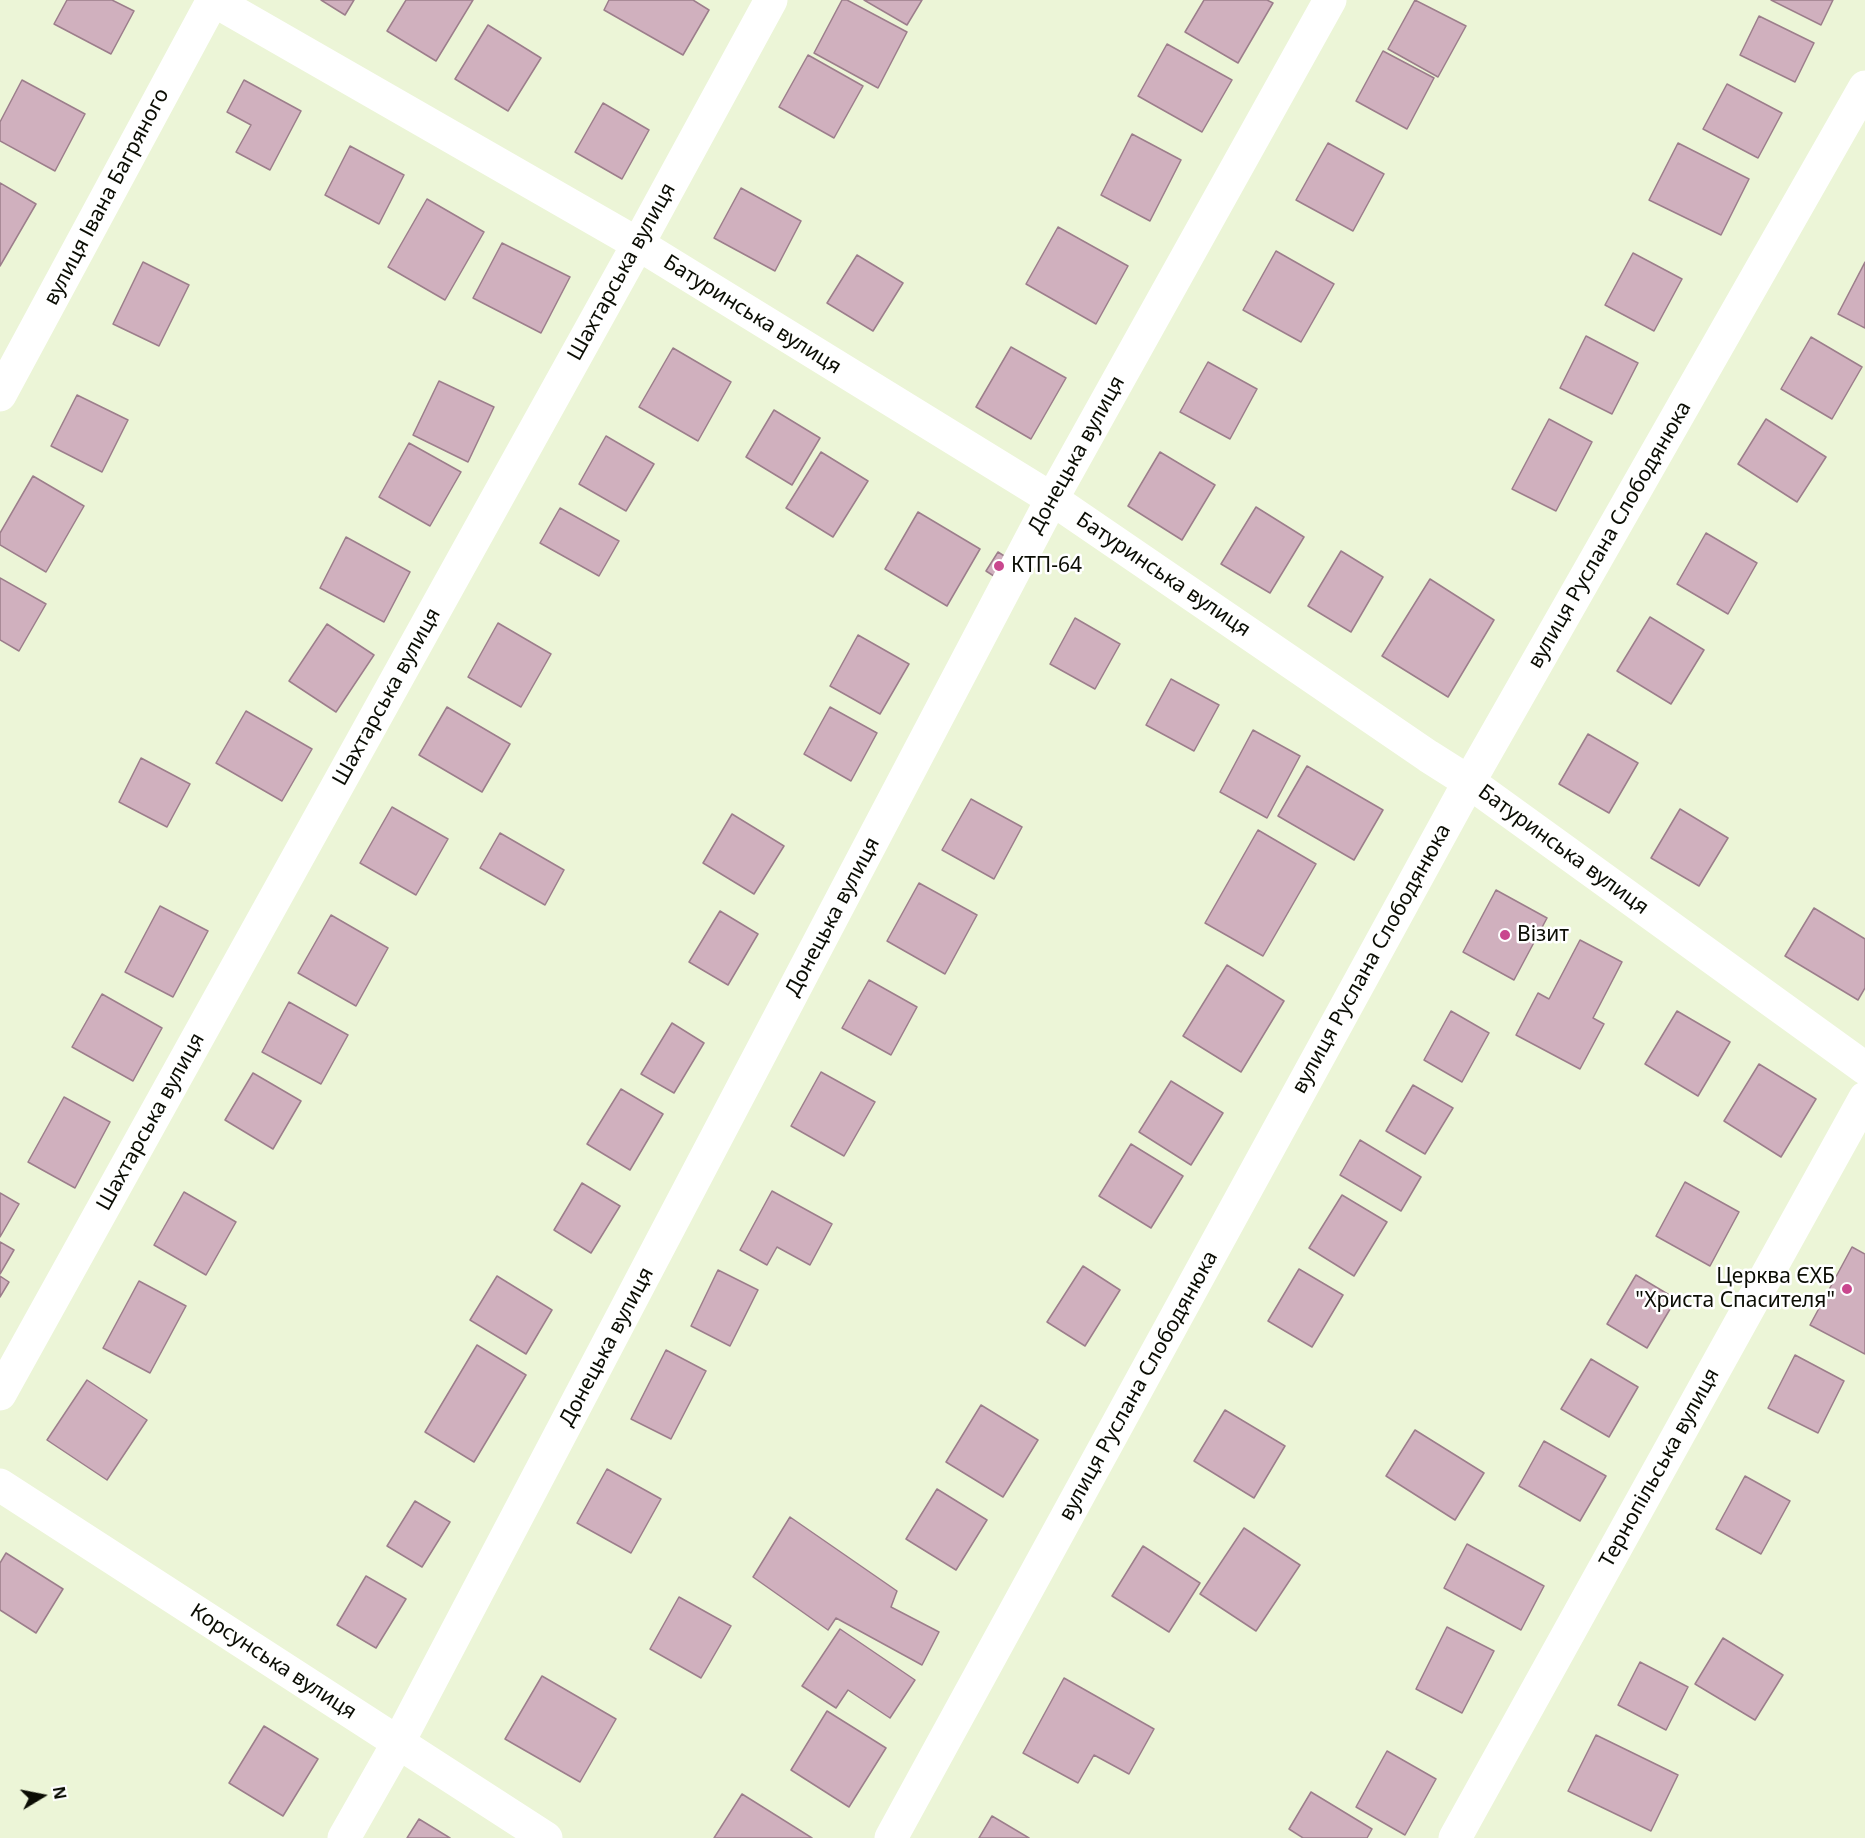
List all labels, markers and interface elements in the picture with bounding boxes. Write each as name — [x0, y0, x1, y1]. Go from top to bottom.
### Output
street label: вулиця Івана Багряного — [39, 84, 175, 310]
street label: Шахтарська вулиця — [563, 179, 681, 365]
street label: Батуринська вулиця — [658, 250, 846, 380]
street label: Донецька вулиця — [1023, 372, 1131, 538]
street label: вулиця Руслана Слободянюка — [1523, 397, 1697, 673]
street label: Батуринська вулиця — [1071, 507, 1255, 643]
place label: КТП-64 — [1011, 553, 1082, 579]
marker: КТП-64 — [992, 559, 1006, 573]
street label: Шахтарська вулиця — [328, 604, 446, 790]
street label: Батуринська вулиця — [1473, 780, 1653, 920]
street label: вулиця Руслана Слободянюка — [1287, 820, 1457, 1098]
street label: Донецька вулиця — [781, 833, 885, 1001]
place label: Візит — [1517, 922, 1569, 948]
marker: Візит — [1498, 928, 1512, 942]
street label: Шахтарська вулиця — [92, 1029, 210, 1215]
street label: вулиця Руслана Слободянюка — [1054, 1247, 1224, 1525]
street label: Донецька вулиця — [555, 1263, 659, 1431]
place label: Церква ЄХБ "Христа Спасителя" — [1635, 1264, 1835, 1314]
marker: Церква ЄХБ "Христа Спасителя" — [1840, 1282, 1854, 1296]
street label: Тернопільська вулиця — [1595, 1364, 1725, 1572]
street label: Корсунська вулиця — [185, 1599, 361, 1725]
north arrow — [12, 1766, 72, 1826]
text: N — [48, 1785, 72, 1801]

